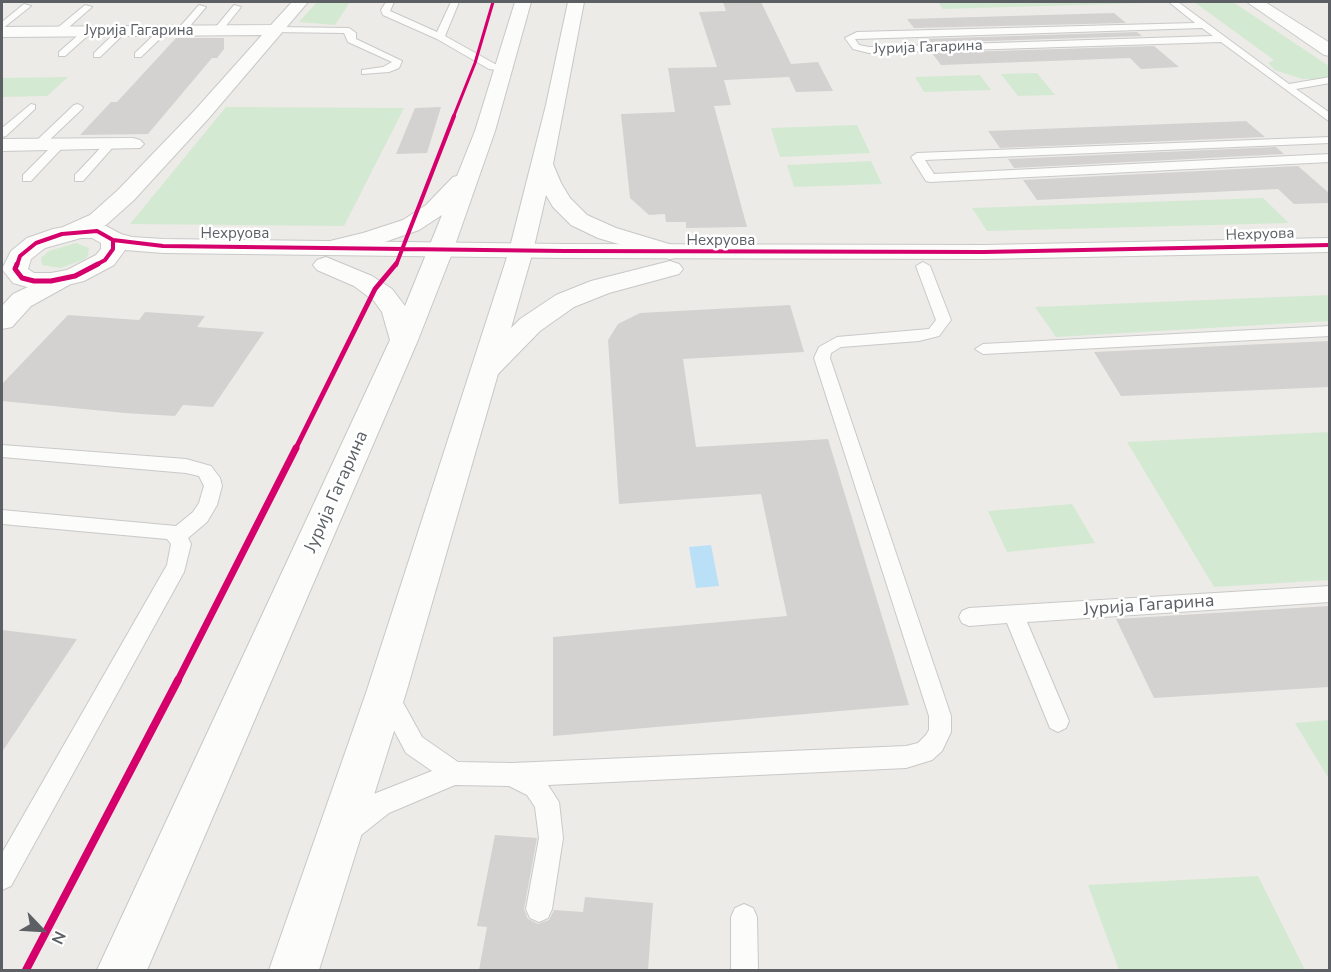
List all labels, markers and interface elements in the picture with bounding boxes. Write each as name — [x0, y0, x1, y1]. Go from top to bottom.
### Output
street label: Јурија Гагарина — [84, 22, 194, 40]
street label: Јурија Гагарина — [873, 37, 983, 59]
street label: Нехруова — [201, 225, 269, 243]
street label: Нехруова — [1225, 225, 1295, 245]
street label: Нехруова — [687, 232, 755, 250]
street label: Јурија Гагарина — [300, 428, 374, 556]
street label: Јурија Гагарина — [1083, 591, 1215, 621]
north arrow — [12, 900, 72, 960]
text: N — [46, 928, 71, 948]

